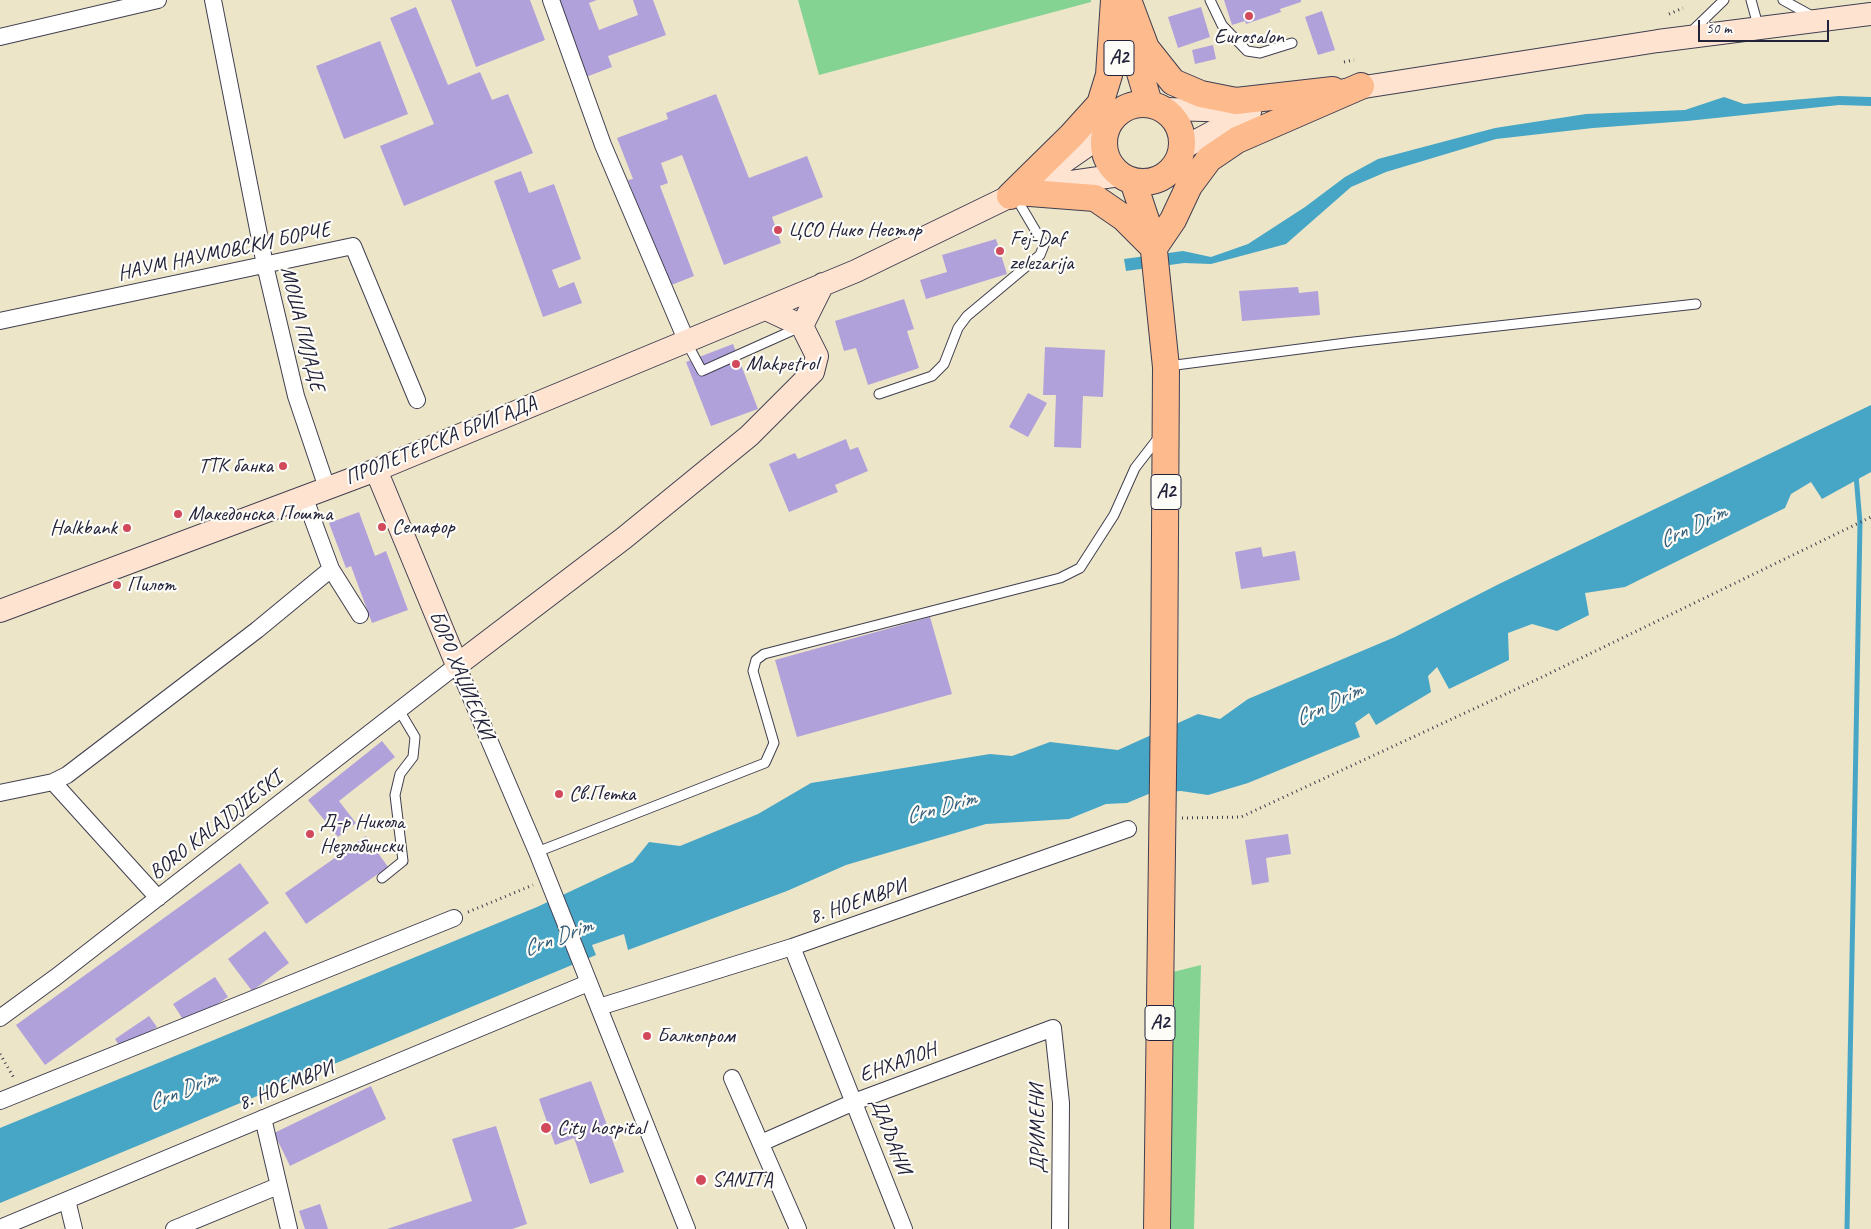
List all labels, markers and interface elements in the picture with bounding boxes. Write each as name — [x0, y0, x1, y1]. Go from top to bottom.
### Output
marker: Eurosalon — [1243, 10, 1255, 22]
scale bar — [1701, 10, 1832, 42]
text: 50 m — [1706, 19, 1732, 38]
place label: Eurosalon — [1214, 24, 1284, 50]
road number: A2 — [1104, 40, 1134, 76]
street label: НАУМ НАУМОВСКИ БОРЧЕ — [115, 217, 333, 287]
place label: ЦСО Нико Нестор — [788, 217, 921, 243]
marker: ЦСО Нико Нестор — [772, 224, 784, 236]
place label: Fej-Daf zelezarija — [1010, 226, 1073, 276]
marker: Fej-Daf zelezarija — [994, 245, 1006, 257]
street label: МОША ПИЈАДЕ — [274, 264, 330, 394]
place label: Makpetrol — [746, 351, 818, 377]
marker: Makpetrol — [730, 358, 742, 370]
street label: ПРОЛЕТЕРСКА БРИГАДА — [342, 391, 540, 491]
place label: TTK банка — [198, 453, 273, 479]
marker: TTK банка — [277, 460, 289, 472]
road number: A2 — [1151, 474, 1181, 510]
water label: Crn Drim — [1655, 499, 1731, 555]
place label: Македонска Пошта — [188, 501, 332, 527]
marker: Македонска Пошта — [172, 508, 184, 520]
place label: Семафор — [392, 514, 455, 540]
place label: Halkbank — [50, 515, 117, 541]
marker: Семафор — [376, 521, 388, 533]
marker: Halkbank — [121, 522, 133, 534]
place label: Пилот — [127, 572, 176, 598]
marker: Пилот — [111, 579, 123, 591]
street label: БОРО ХАЏИЕСКИ — [423, 607, 499, 743]
water label: Crn Drim — [1291, 677, 1367, 733]
street label: BORO KALAJDJIESKI — [145, 766, 287, 886]
place label: Св.Петка — [569, 781, 635, 807]
water label: Crn Drim — [903, 785, 979, 831]
marker: Св.Петка — [553, 788, 565, 800]
place label: Д-р Никола Незлобински — [320, 809, 404, 859]
marker: Д-р Никола Незлобински — [304, 828, 316, 840]
street label: 8. НОЕМВРИ — [806, 874, 910, 930]
water label: Crn Drim — [520, 913, 596, 963]
road number: A2 — [1145, 1006, 1175, 1040]
place label: Балкопром — [657, 1023, 735, 1049]
marker: Балкопром — [641, 1030, 653, 1042]
street label: ЕНХАЛОН — [856, 1038, 940, 1088]
street label: 8. НОЕМВРИ — [235, 1055, 337, 1117]
water label: Crn Drim — [145, 1065, 221, 1117]
street label: ДРИМЕНИ — [1025, 1084, 1051, 1174]
street label: ДАЉАНИ — [864, 1095, 916, 1177]
place label: City hospital — [557, 1115, 645, 1141]
marker: City hospital — [539, 1121, 553, 1135]
place label: SANITA — [712, 1167, 773, 1193]
marker: SANITA — [694, 1173, 708, 1187]

